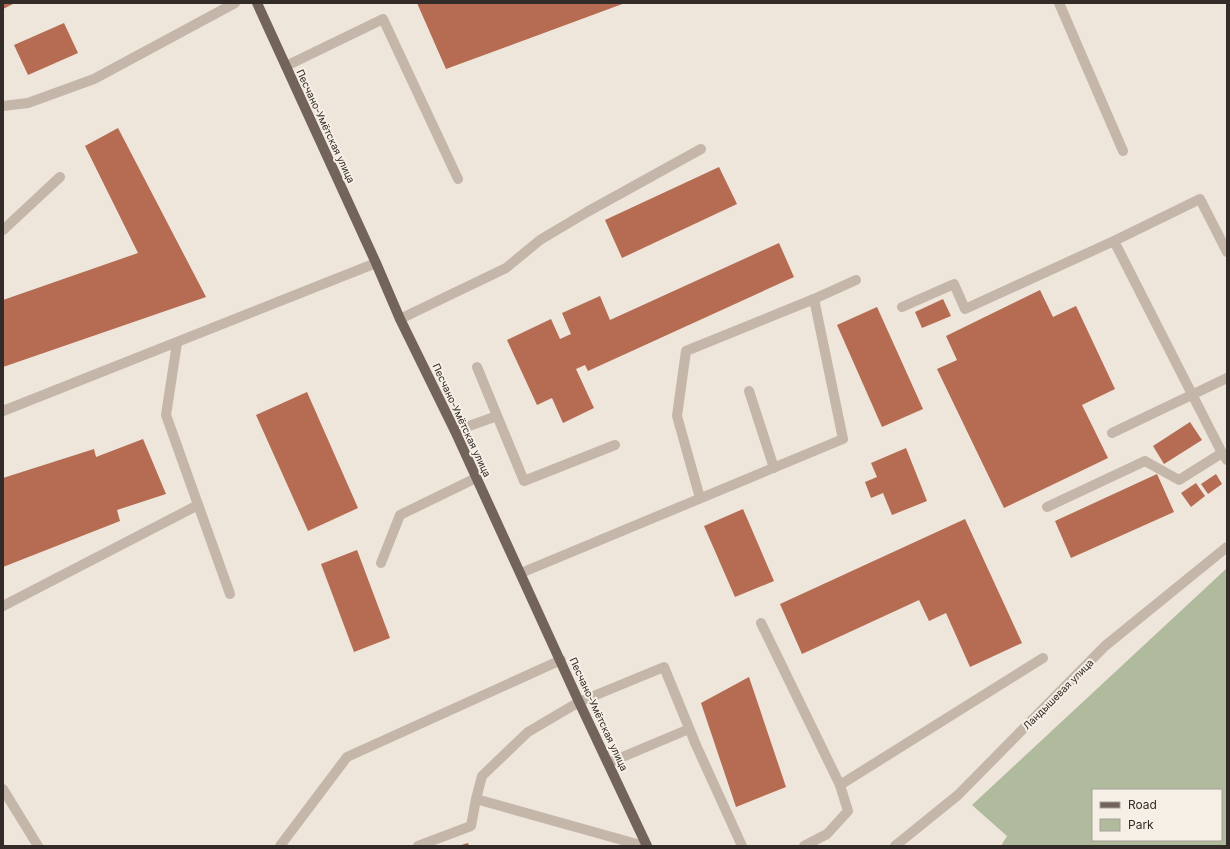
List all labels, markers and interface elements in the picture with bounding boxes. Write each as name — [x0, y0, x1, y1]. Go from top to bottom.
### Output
street label: Песчано-Умётская улица — [294, 67, 358, 185]
street label: Песчано-Умётская улица — [430, 361, 494, 479]
street label: Песчано-Умётская улица — [567, 655, 631, 773]
street label: Ландышевая улица — [1020, 656, 1096, 732]
legend — [1092, 789, 1222, 841]
text: Road — [1128, 797, 1157, 812]
text: Park — [1128, 817, 1154, 832]

